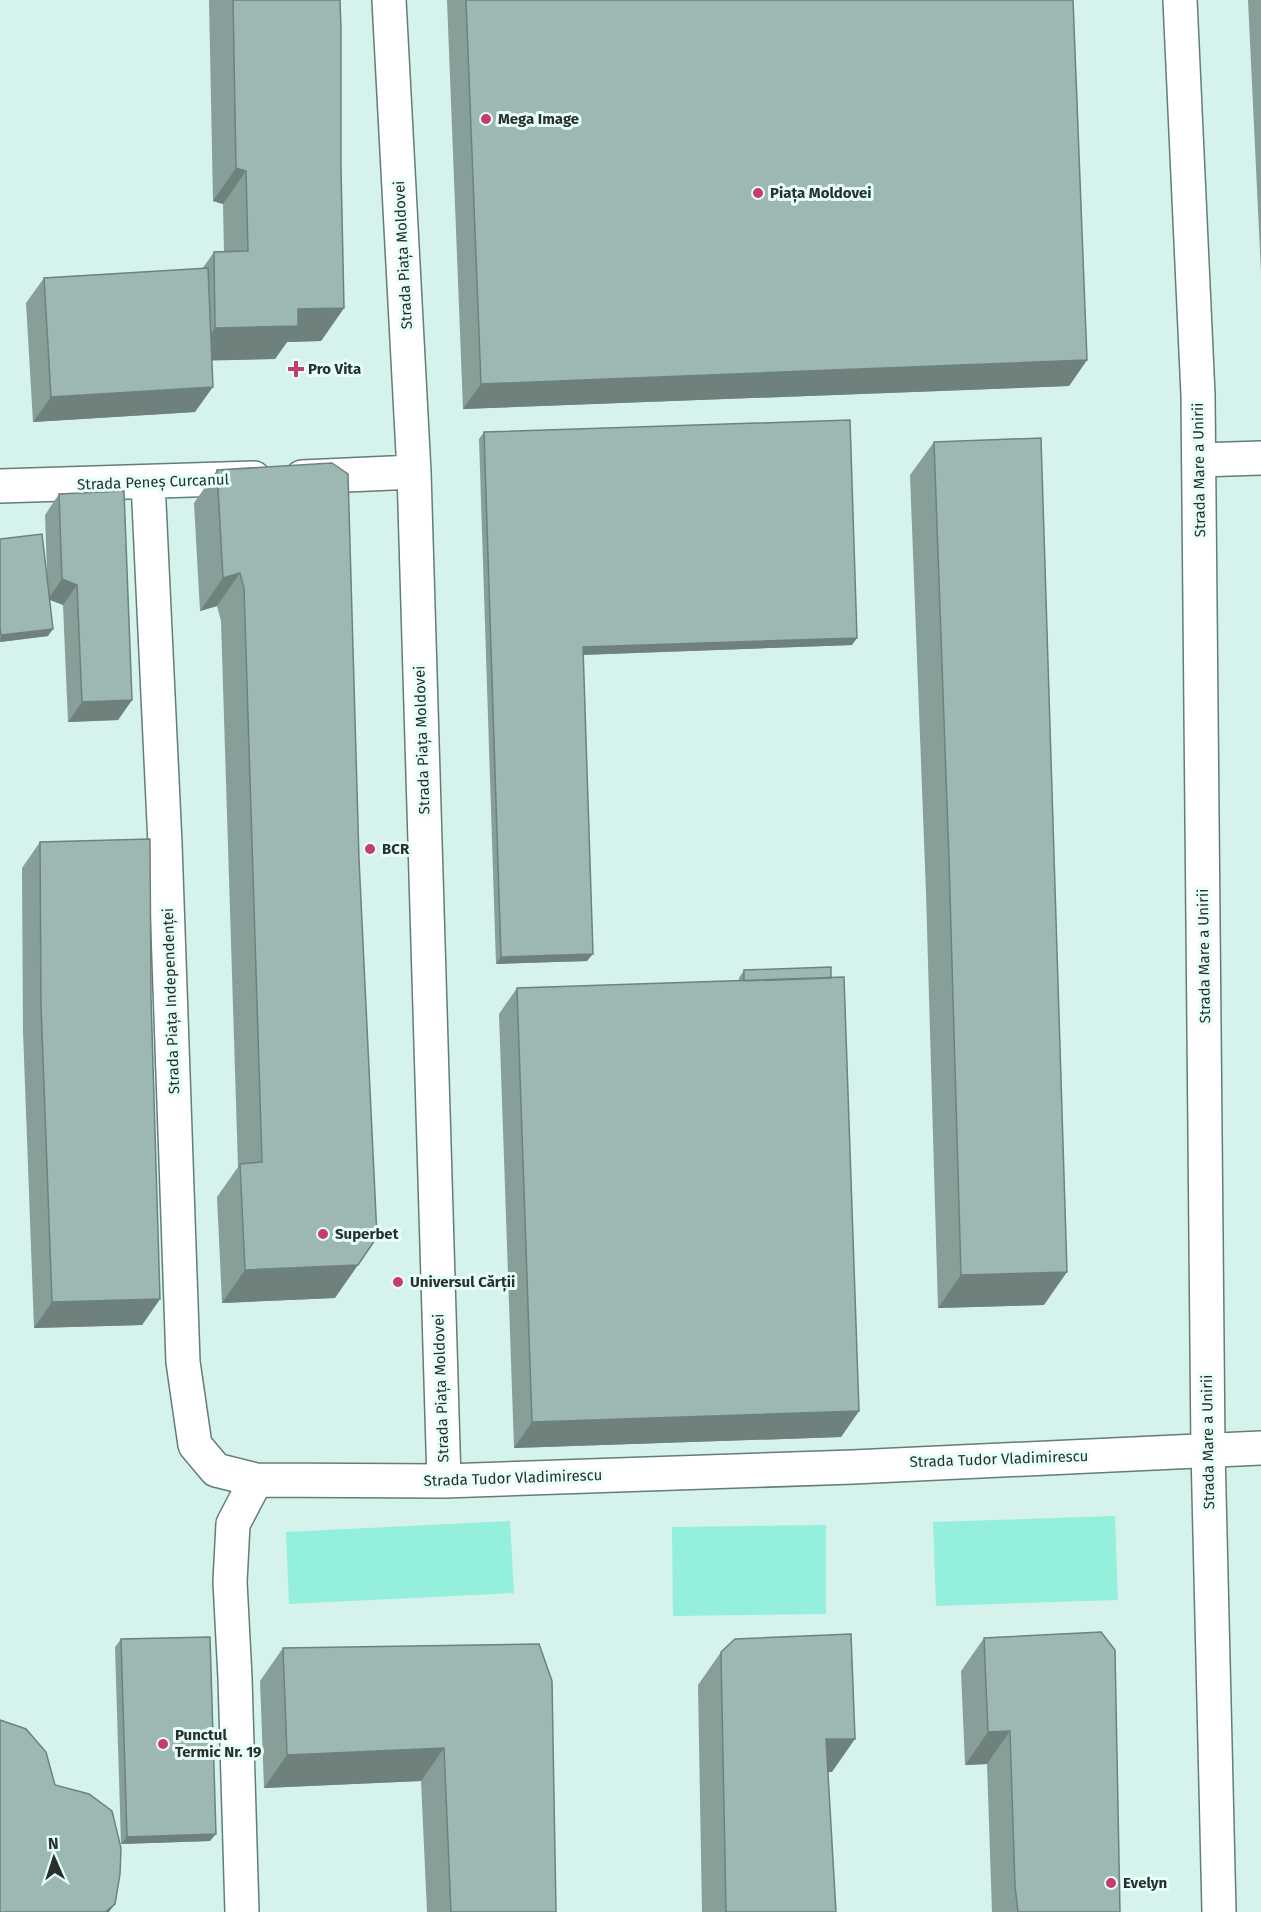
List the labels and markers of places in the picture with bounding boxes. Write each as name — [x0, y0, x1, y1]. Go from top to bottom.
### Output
place label: Mega Image — [498, 110, 579, 128]
marker: Mega Image — [479, 112, 493, 126]
place label: Piața Moldovei — [770, 184, 872, 203]
marker: Piața Moldovei — [751, 186, 765, 200]
place label: Pro Vita — [308, 360, 361, 378]
marker: Pro Vita — [289, 362, 303, 376]
place label: BCR — [382, 840, 410, 858]
marker: BCR — [363, 842, 377, 856]
place label: Superbet — [335, 1225, 399, 1243]
marker: Superbet — [316, 1227, 330, 1241]
place label: Universul Cărții — [410, 1273, 515, 1292]
marker: Universul Cărții — [391, 1275, 405, 1289]
place label: Punctul Termic Nr. 19 — [175, 1726, 262, 1761]
marker: Punctul Termic Nr. 19 — [156, 1737, 170, 1751]
place label: Evelyn — [1123, 1874, 1167, 1892]
marker: Evelyn — [1104, 1876, 1118, 1890]

